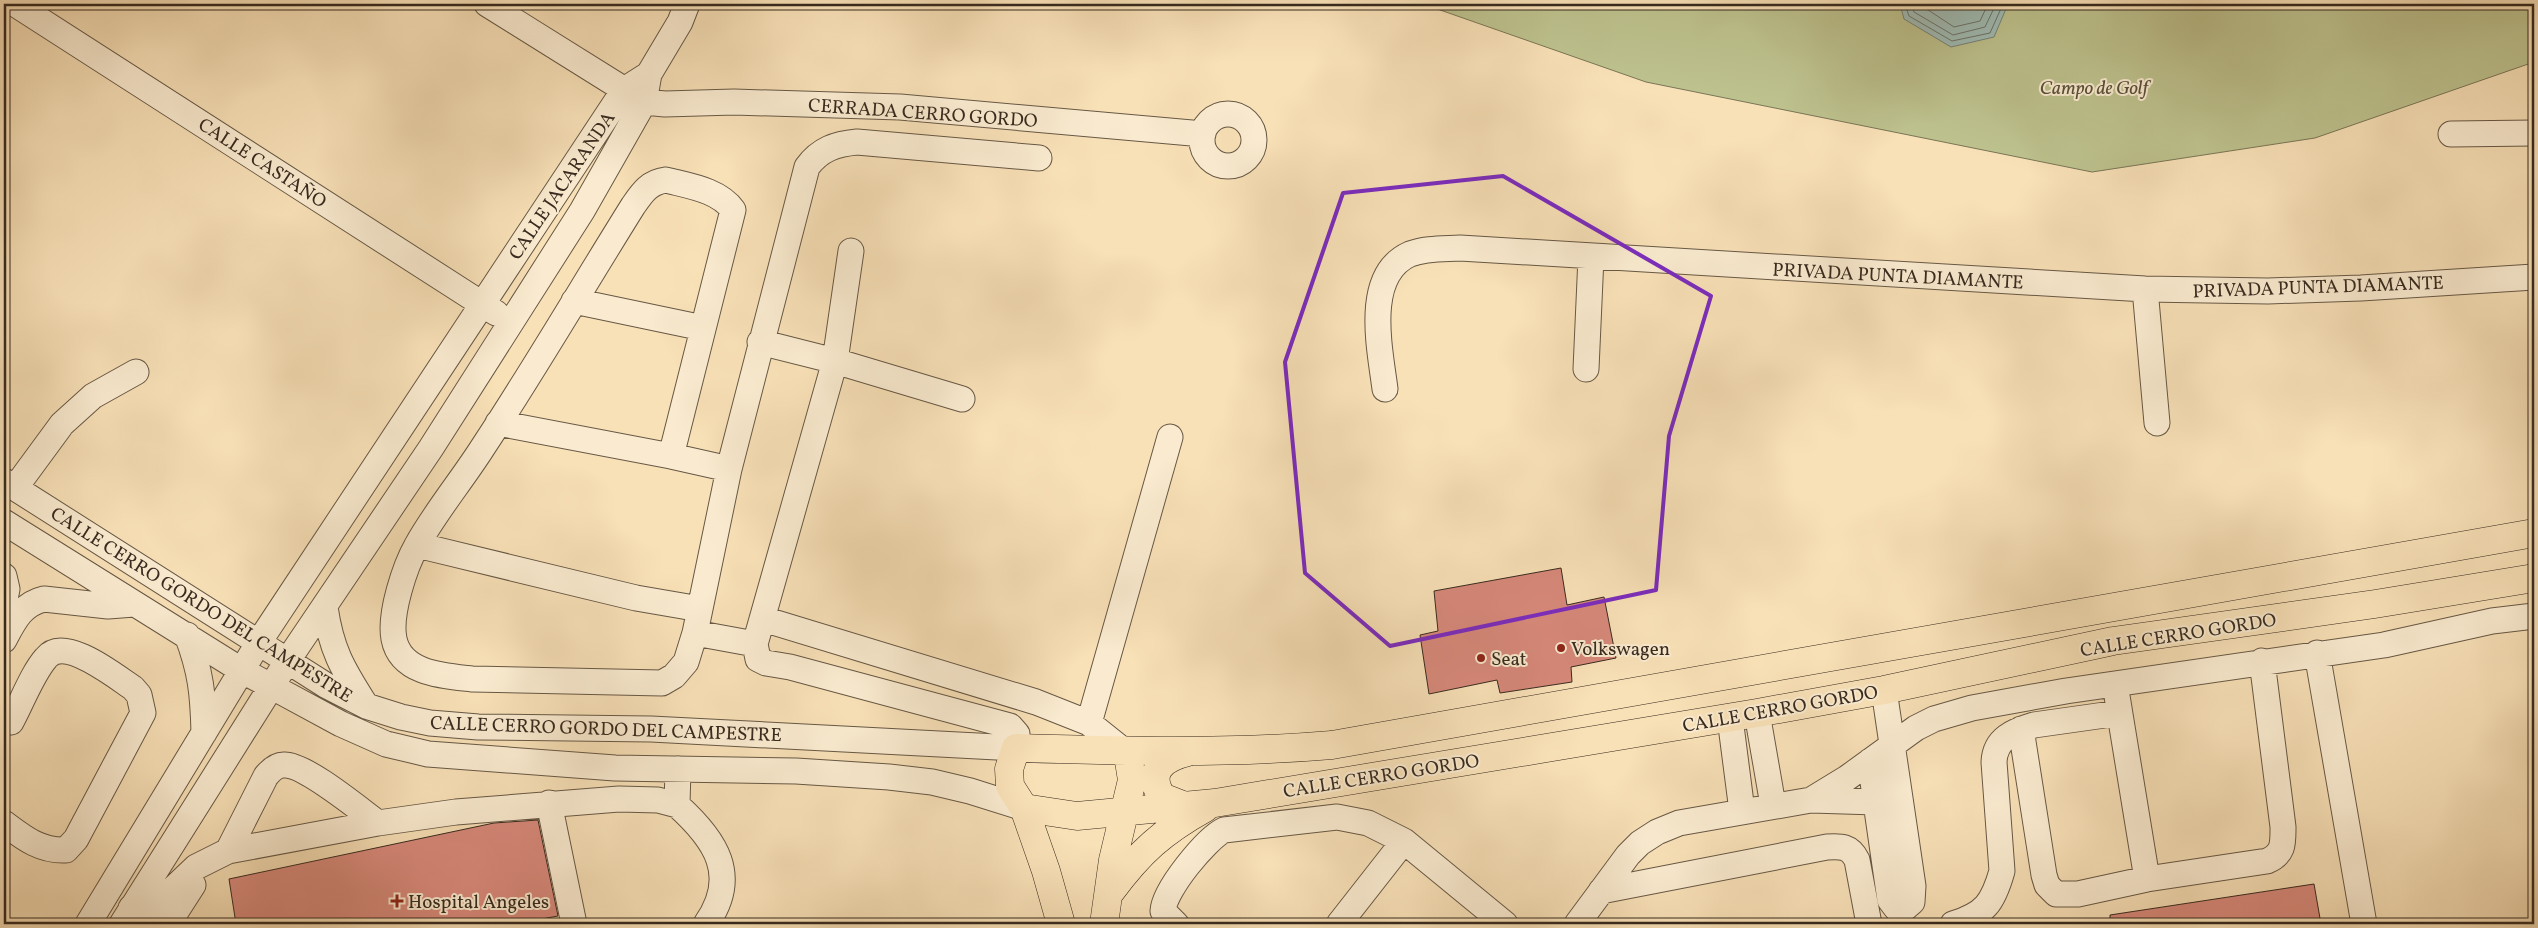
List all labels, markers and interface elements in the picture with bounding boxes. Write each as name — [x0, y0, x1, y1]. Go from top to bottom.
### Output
park label: Campo de Golf — [2040, 76, 2152, 102]
street label: CERRADA CERRO GORDO — [807, 93, 1039, 135]
street label: CALLE JACARANDA — [503, 107, 622, 265]
street label: CALLE CASTAÑO — [193, 112, 331, 215]
street label: PRIVADA PUNTA DIAMANTE — [1772, 257, 2024, 297]
street label: PRIVADA PUNTA DIAMANTE — [2192, 271, 2444, 305]
street label: CALLE CERRO GORDO DEL CAMPESTRE — [45, 501, 357, 710]
street label: CALLE CERRO GORDO — [2079, 608, 2278, 664]
place label: Volkswagen — [1571, 637, 1670, 663]
marker: Volkswagen — [1555, 642, 1567, 654]
place label: Seat — [1491, 647, 1527, 673]
marker: Seat — [1475, 652, 1487, 664]
street label: CALLE CERRO GORDO — [1681, 680, 1880, 740]
street label: CALLE CERRO GORDO DEL CAMPESTRE — [430, 711, 782, 749]
street label: CALLE CERRO GORDO — [1282, 749, 1481, 805]
place label: Hospital Angeles — [408, 890, 549, 916]
marker: Hospital Angeles — [390, 894, 404, 908]

